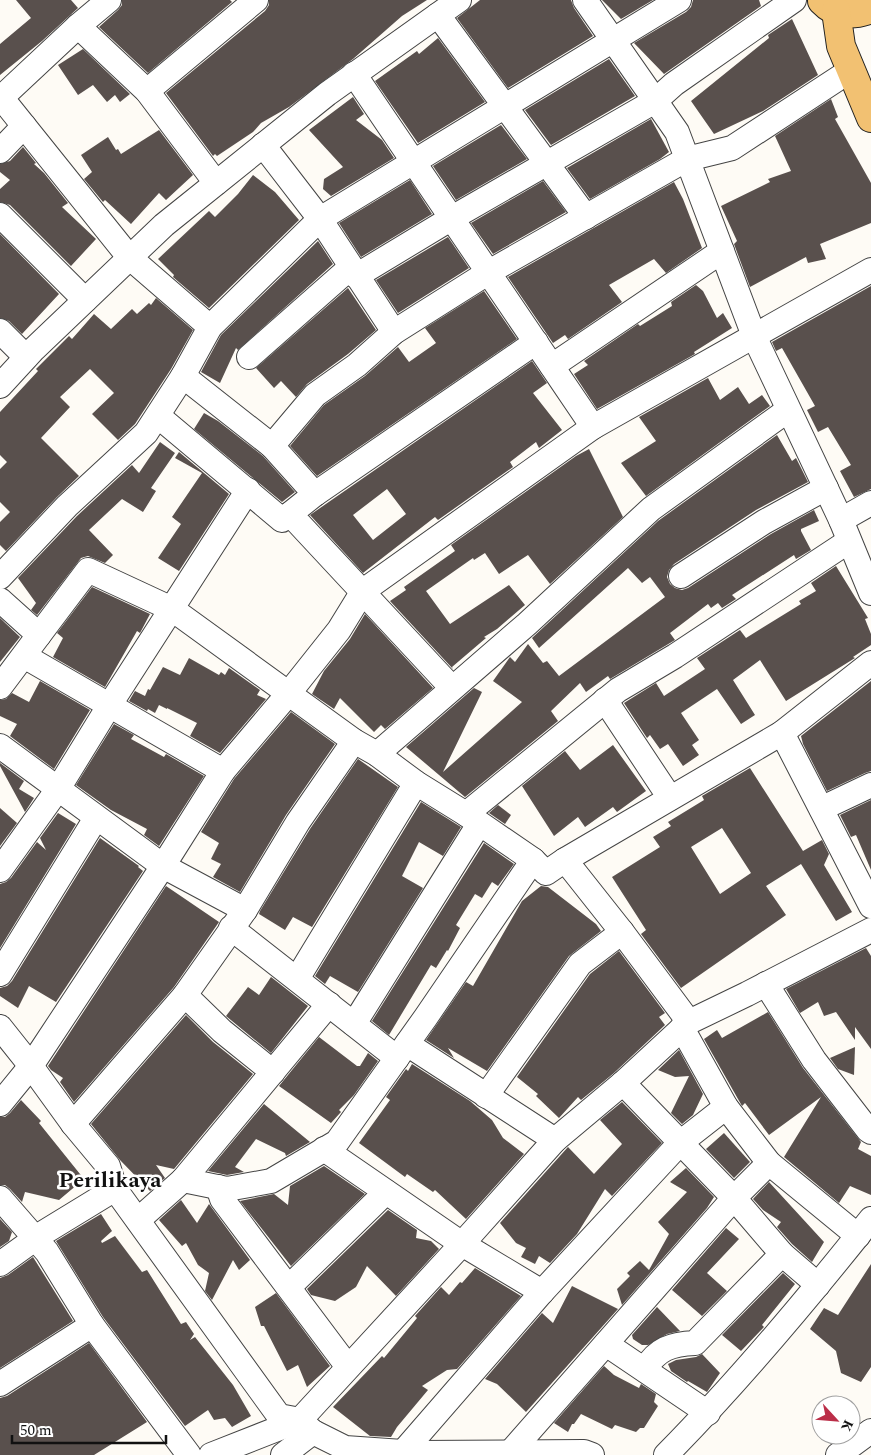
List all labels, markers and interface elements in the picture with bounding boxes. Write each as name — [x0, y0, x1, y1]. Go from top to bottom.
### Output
district label: Perilikaya — [58, 1164, 162, 1197]
north arrow — [811, 1395, 861, 1445]
scale bar — [12, 1412, 166, 1444]
text: K — [835, 1416, 859, 1435]
text: 50 m — [20, 1419, 52, 1442]

